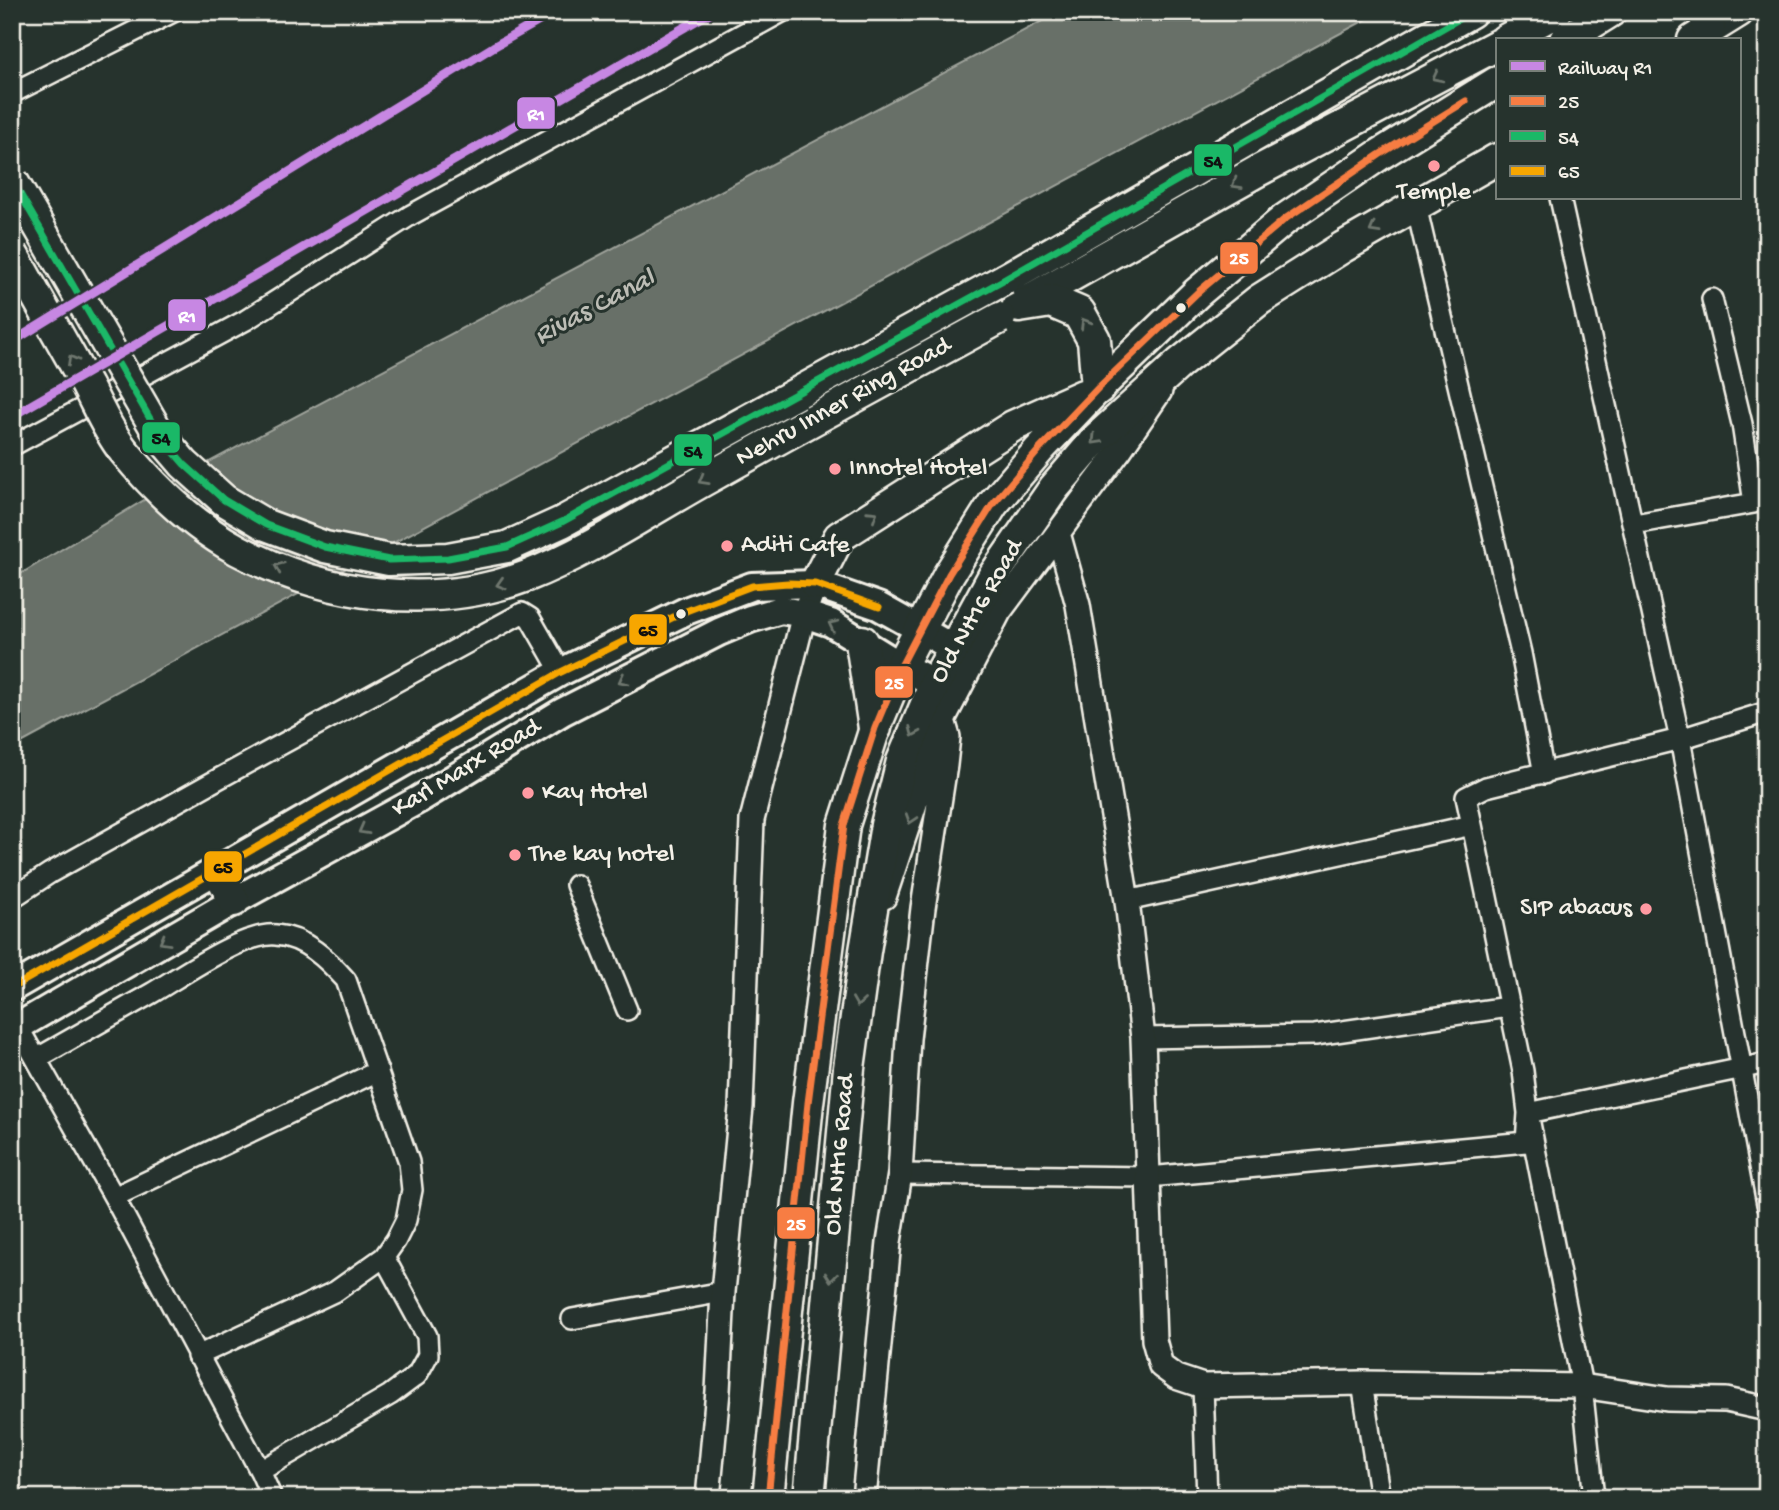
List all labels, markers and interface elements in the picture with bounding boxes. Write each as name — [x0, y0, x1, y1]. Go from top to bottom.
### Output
legend — [1496, 38, 1740, 200]
text: Railway R1 — [1558, 58, 1653, 83]
one-way arrow — [1432, 68, 1444, 82]
text: 25 — [1558, 92, 1579, 117]
line badge: R1 — [516, 96, 556, 130]
text: R1 — [526, 105, 545, 128]
text: 54 — [1558, 128, 1579, 153]
line badge: 54 — [1193, 143, 1233, 177]
text: 54 — [1204, 152, 1223, 175]
marker: Temple — [1426, 158, 1442, 174]
text: 65 — [1558, 162, 1580, 187]
one-way arrow — [1231, 176, 1244, 189]
place label: Temple — [1395, 178, 1471, 209]
one-way arrow — [1369, 221, 1381, 234]
line badge: 25 — [1219, 241, 1259, 275]
text: 25 — [1229, 249, 1249, 272]
water label: Rivas Canal — [529, 262, 662, 353]
line badge: R1 — [167, 298, 207, 332]
unlabelled marker — [1174, 301, 1188, 315]
text: R1 — [177, 307, 196, 330]
one-way arrow — [1080, 318, 1093, 331]
street label: Nehru Inner Ring Road — [731, 330, 958, 475]
one-way arrow — [67, 355, 80, 367]
line badge: 54 — [141, 421, 181, 454]
text: 54 — [152, 429, 171, 452]
one-way arrow — [1092, 432, 1105, 445]
line badge: 54 — [673, 433, 713, 467]
text: 54 — [684, 442, 703, 465]
place label: Innotel Hotel — [849, 454, 987, 485]
marker: Innotel Hotel — [827, 461, 843, 477]
one-way arrow — [698, 472, 711, 485]
one-way arrow — [866, 511, 879, 524]
place label: Aditi Cafe — [741, 531, 850, 562]
street label: Old NH16 Road — [924, 533, 1033, 690]
marker: Aditi Cafe — [719, 538, 735, 554]
one-way arrow — [274, 562, 286, 576]
one-way arrow — [496, 576, 508, 590]
unlabelled marker — [674, 607, 688, 621]
line badge: 65 — [628, 613, 668, 646]
one-way arrow — [828, 620, 840, 634]
text: 65 — [638, 621, 658, 644]
line badge: 25 — [874, 665, 914, 699]
one-way arrow — [618, 672, 631, 686]
text: 25 — [884, 674, 904, 697]
street label: Karl Marx Road — [387, 712, 549, 826]
one-way arrow — [909, 725, 923, 737]
place label: Kay Hotel — [542, 778, 648, 809]
marker: Kay Hotel — [520, 785, 536, 801]
one-way arrow — [904, 813, 919, 825]
one-way arrow — [358, 822, 370, 835]
place label: The kay hotel — [527, 840, 675, 871]
marker: The kay hotel — [507, 847, 523, 863]
line badge: 65 — [203, 850, 243, 883]
text: 65 — [213, 858, 233, 881]
place label: SIP abacus — [1520, 894, 1633, 925]
marker: SIP abacus — [1638, 901, 1654, 917]
one-way arrow — [159, 933, 172, 946]
one-way arrow — [851, 996, 866, 1007]
street label: Old NH16 Road — [819, 1072, 864, 1237]
line badge: 25 — [776, 1206, 816, 1240]
text: 25 — [786, 1215, 806, 1238]
one-way arrow — [824, 1271, 839, 1282]

